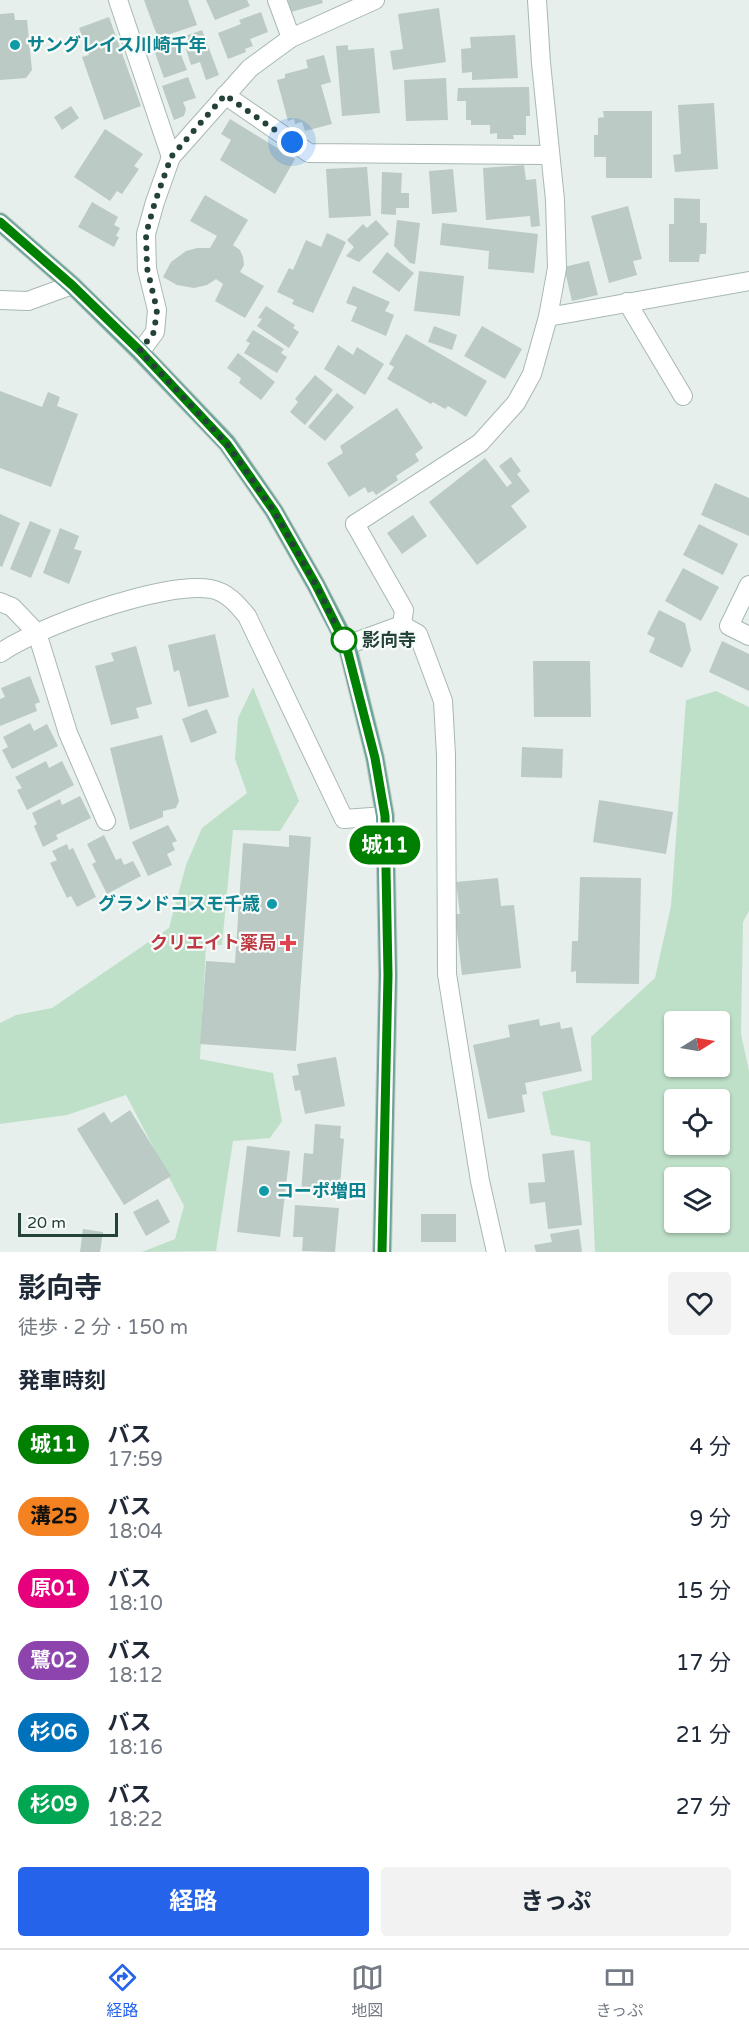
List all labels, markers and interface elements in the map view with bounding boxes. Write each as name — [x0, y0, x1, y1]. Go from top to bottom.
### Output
place label: サングレイス川崎千年 — [27, 34, 206, 56]
marker: サングレイス川崎千年 — [8, 38, 22, 52]
your location — [277, 127, 307, 157]
marker: 影向寺 — [331, 627, 357, 653]
place label: 影向寺 — [362, 629, 416, 651]
line badge: 城11 — [350, 826, 420, 864]
text: 城11 — [361, 833, 409, 858]
place label: グランドコスモ千歳 — [98, 893, 260, 915]
marker: グランドコスモ千歳 — [265, 897, 279, 911]
place label: クリエイト薬局 — [150, 932, 276, 954]
marker: クリエイト薬局 — [281, 936, 295, 950]
north arrow — [664, 1011, 730, 1077]
map controls — [664, 1011, 730, 1233]
button: locate — [664, 1089, 730, 1155]
button: layers — [664, 1167, 730, 1233]
place label: コーポ増田 — [276, 1180, 366, 1202]
marker: コーポ増田 — [257, 1184, 271, 1198]
scale bar — [18, 1210, 118, 1238]
text: 20 m — [27, 1213, 66, 1233]
text: 影向寺 — [18, 1271, 102, 1305]
button: heart — [668, 1272, 731, 1335]
text: 徒歩 · 2 分 · 150 m — [18, 1316, 188, 1340]
text: 発車時刻 — [18, 1368, 106, 1394]
text: バス — [107, 1422, 151, 1448]
text: 城11 — [30, 1432, 77, 1457]
text: 4 分 — [689, 1434, 731, 1460]
text: 17:59 — [107, 1448, 163, 1472]
text: バス — [107, 1494, 151, 1520]
text: 溝25 — [30, 1504, 77, 1529]
text: 9 分 — [689, 1506, 731, 1532]
text: 18:04 — [107, 1520, 163, 1544]
text: バス — [107, 1566, 151, 1592]
text: 原01 — [30, 1576, 77, 1601]
text: 15 分 — [676, 1578, 731, 1604]
text: 18:10 — [107, 1592, 163, 1616]
text: バス — [107, 1638, 151, 1664]
text: 鷺02 — [30, 1648, 77, 1673]
text: 17 分 — [676, 1650, 731, 1676]
text: 18:12 — [107, 1664, 163, 1688]
text: バス — [107, 1710, 151, 1736]
text: 杉06 — [30, 1720, 77, 1745]
text: 21 分 — [676, 1722, 731, 1748]
text: 18:16 — [107, 1736, 163, 1760]
text: バス — [107, 1782, 151, 1808]
text: 杉09 — [30, 1792, 77, 1817]
text: 27 分 — [676, 1794, 731, 1820]
text: 18:22 — [107, 1808, 163, 1832]
button: 経路 — [18, 1867, 369, 1936]
button: きっぷ — [381, 1867, 731, 1936]
tab: 経路 — [106, 1961, 139, 2021]
tab: 地図 — [351, 1961, 384, 2021]
tab: きっぷ — [596, 1961, 643, 2021]

